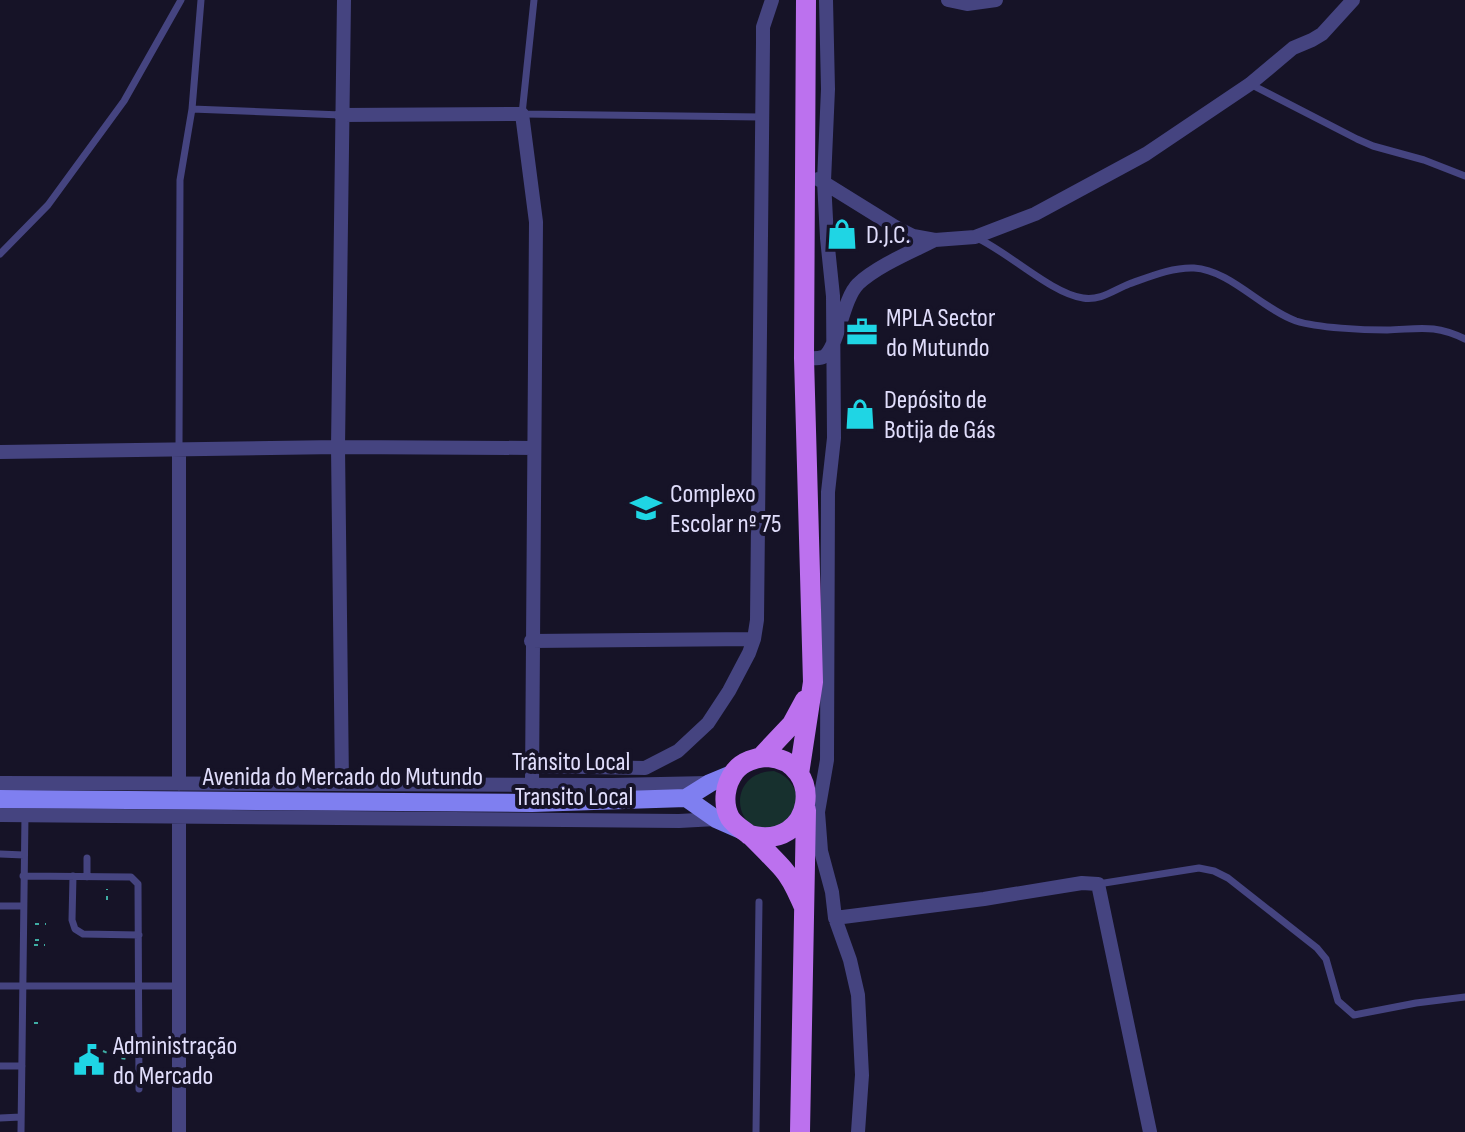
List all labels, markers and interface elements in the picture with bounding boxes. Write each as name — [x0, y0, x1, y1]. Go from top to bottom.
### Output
shop icon: D.J.C. — [825, 217, 859, 251]
place label: D.J.C. — [866, 220, 910, 251]
place label: MPLA Sector do Mutundo — [886, 303, 996, 364]
office icon: MPLA Sector do Mutundo — [845, 315, 879, 349]
place label: Depósito de Botija de Gás — [884, 385, 996, 446]
shop icon: Depósito de Botija de Gás — [843, 397, 877, 431]
place label: Complexo Escolar nº 75 — [670, 479, 782, 540]
school or university icon: Complexo Escolar nº 75 — [629, 491, 663, 525]
street label: Trânsito Local — [512, 747, 630, 778]
street label: Avenida do Mercado do Mutundo — [202, 762, 483, 793]
street label: Transito Local — [515, 782, 633, 813]
place label: Administração do Mercado — [112, 1031, 237, 1092]
public building icon: Administração do Mercado — [72, 1043, 106, 1077]

